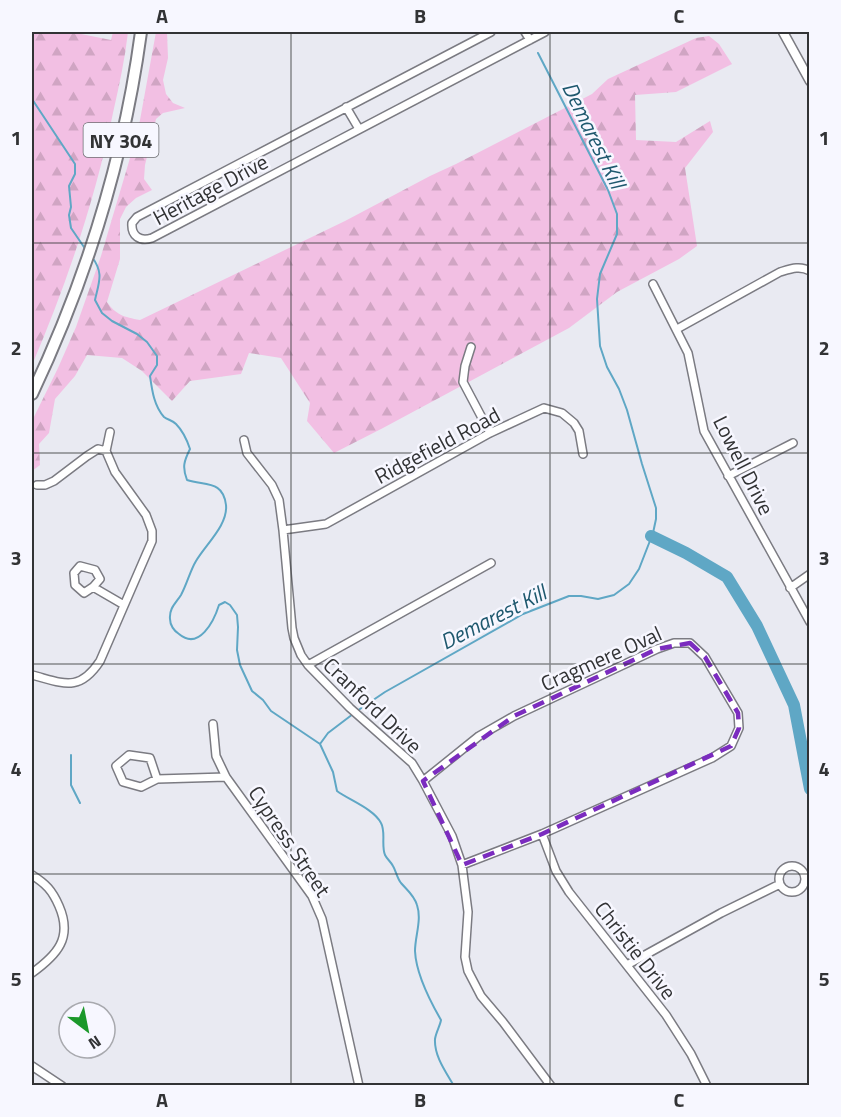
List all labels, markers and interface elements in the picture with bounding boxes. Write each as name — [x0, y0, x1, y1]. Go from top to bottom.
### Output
text: A — [156, 0, 168, 31]
text: B — [414, 0, 426, 31]
text: C — [674, 0, 685, 31]
water label: Demarest Kill — [553, 76, 636, 196]
text: 1 — [10, 122, 22, 153]
text: 1 — [818, 122, 830, 153]
road number: NY 304 — [84, 123, 158, 157]
street label: Heritage Drive — [147, 145, 273, 233]
text: 2 — [10, 332, 22, 363]
text: 2 — [818, 332, 830, 363]
street label: Ridgefield Road — [368, 398, 506, 492]
street label: Lowell Drive — [705, 410, 783, 520]
text: 3 — [10, 542, 22, 573]
text: 3 — [818, 542, 830, 573]
water label: Demarest Kill — [434, 575, 554, 658]
street label: Cragmere Oval — [535, 617, 667, 699]
street label: Cranford Drive — [316, 649, 430, 761]
text: 4 — [10, 753, 22, 784]
text: 4 — [818, 753, 830, 784]
street label: Cypress Street — [241, 779, 339, 904]
street label: Christie Drive — [587, 894, 685, 1006]
text: 5 — [10, 963, 22, 994]
text: 5 — [818, 963, 830, 994]
north arrow — [57, 1000, 117, 1060]
text: N — [84, 1030, 106, 1056]
text: A — [156, 1084, 168, 1115]
text: B — [414, 1084, 426, 1115]
text: C — [674, 1084, 685, 1115]

